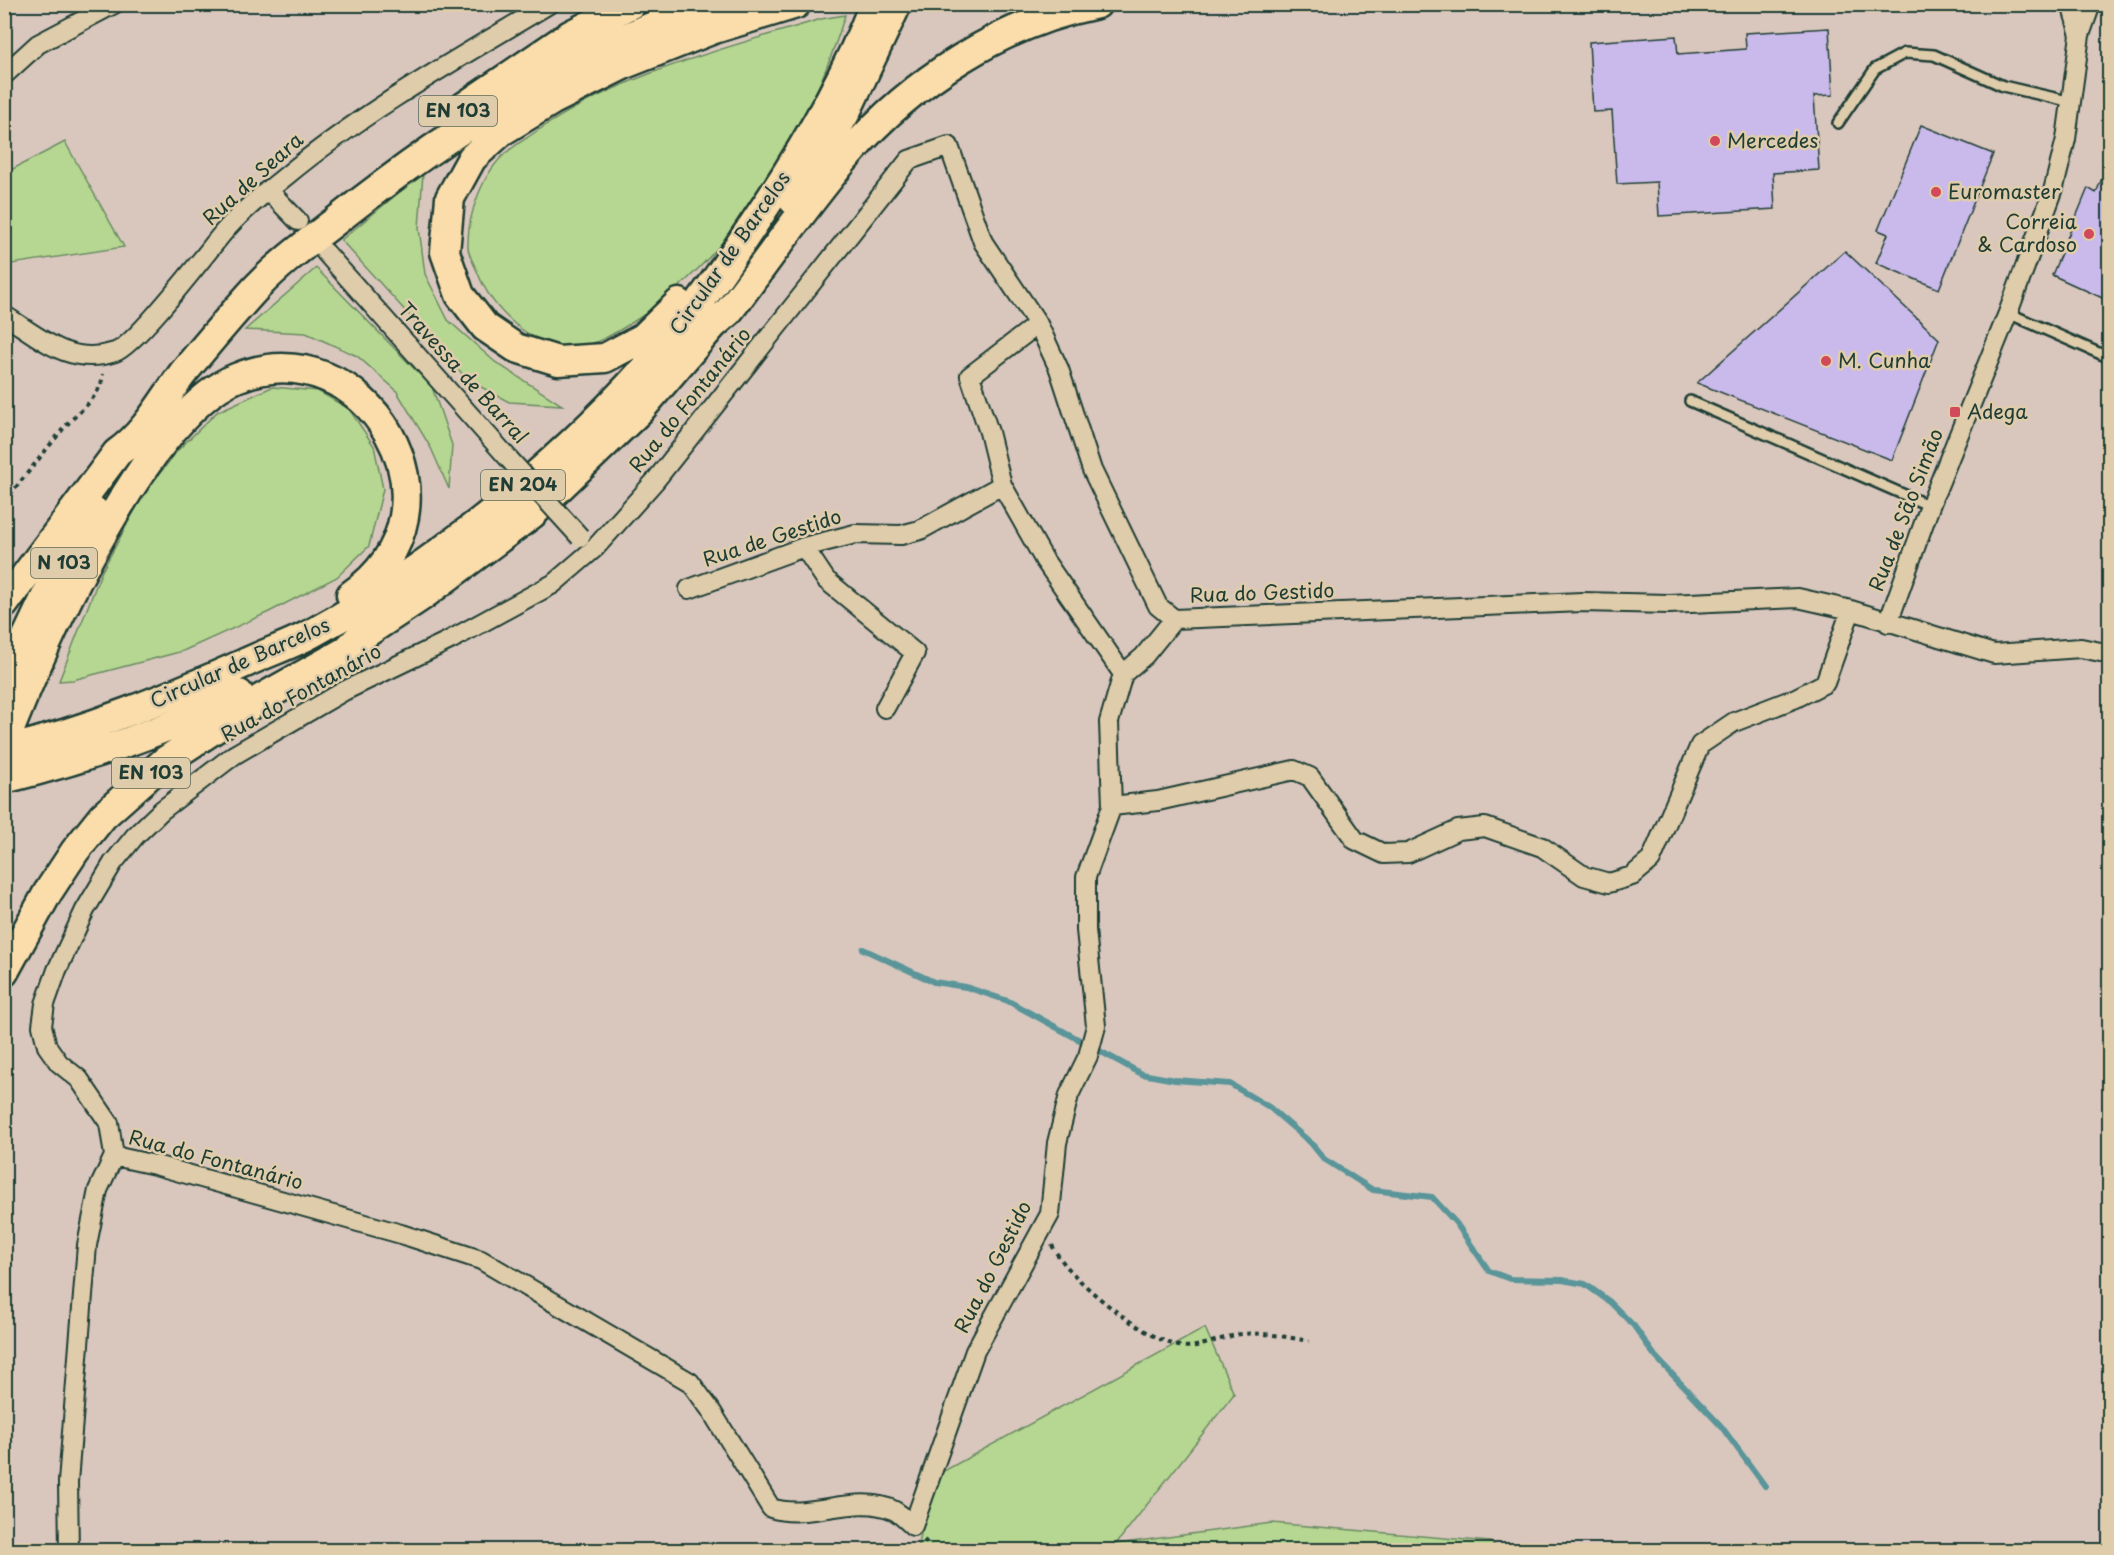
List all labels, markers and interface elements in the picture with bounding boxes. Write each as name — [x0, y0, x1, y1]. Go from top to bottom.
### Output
road number: EN 103 — [419, 96, 497, 126]
street label: Rua de Seara — [195, 125, 310, 232]
place label: Mercedes — [1727, 125, 1818, 155]
marker: Mercedes — [1708, 134, 1722, 148]
street label: Circular de Barcelos — [661, 164, 797, 340]
place label: Euromaster — [1948, 176, 2061, 206]
marker: Euromaster — [1929, 185, 1943, 199]
place label: Correia & Cardoso — [1977, 206, 2078, 259]
marker: Correia & Cardoso — [2082, 227, 2096, 241]
street label: Travessa de Barral — [392, 295, 536, 450]
street label: Rua do Fontanário — [621, 320, 757, 479]
place label: M. Cunha — [1838, 345, 1931, 375]
marker: M. Cunha — [1819, 354, 1833, 368]
place label: Adega — [1967, 396, 2028, 426]
marker: Adega — [1948, 405, 1962, 419]
street label: Rua de São Simão — [1860, 424, 1950, 595]
road number: EN 204 — [481, 470, 565, 500]
street label: Rua de Gestido — [699, 501, 845, 574]
road number: N 103 — [31, 548, 97, 578]
street label: Rua do Gestido — [1189, 574, 1335, 610]
street label: Circular de Barcelos — [145, 609, 334, 715]
street label: Rua do Fontanário — [215, 636, 386, 749]
road number: EN 103 — [112, 758, 190, 788]
street label: Rua do Fontanário — [126, 1121, 307, 1197]
street label: Rua do Gestido — [946, 1195, 1038, 1338]

